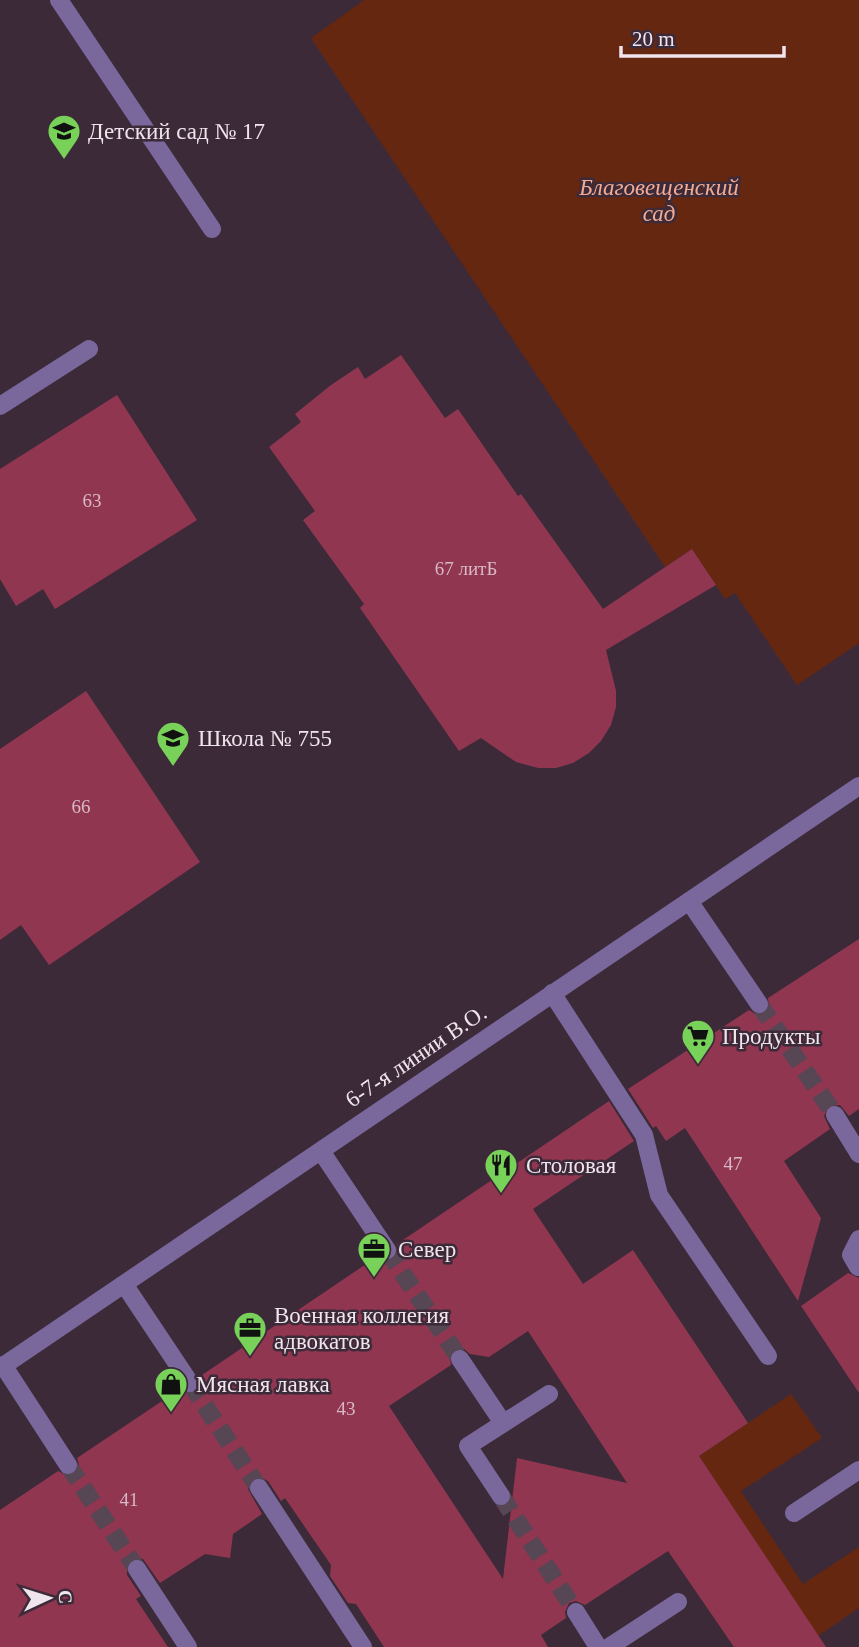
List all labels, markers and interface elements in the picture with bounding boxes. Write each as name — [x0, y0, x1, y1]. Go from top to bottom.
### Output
scale bar — [621, 14, 784, 58]
text: 20 m — [632, 27, 675, 51]
school or university icon: Детский сад № 17 — [45, 112, 83, 161]
place label: Детский сад № 17 — [88, 119, 265, 144]
park label: Благовещенский сад — [578, 175, 739, 226]
house number: 63 — [83, 490, 102, 511]
house number: 67 литБ — [435, 558, 497, 579]
school or university icon: Школа № 755 — [154, 719, 192, 768]
place label: Школа № 755 — [198, 726, 332, 751]
house number: 66 — [72, 796, 91, 817]
street label: 6-7-я линии В.О. — [341, 1000, 491, 1112]
supermarket icon: Продукты — [679, 1017, 717, 1066]
place label: Продукты — [722, 1024, 821, 1049]
restaurant icon: Столовая — [482, 1146, 520, 1195]
place label: Столовая — [526, 1153, 617, 1178]
house number: 47 — [724, 1153, 743, 1174]
office icon: Север — [355, 1230, 393, 1279]
place label: Север — [398, 1237, 456, 1262]
place label: Военная коллегия адвокатов — [274, 1303, 450, 1354]
office icon: Военная коллегия адвокатов — [231, 1309, 269, 1358]
shop icon: Мясная лавка — [152, 1365, 190, 1414]
place label: Мясная лавка — [196, 1372, 330, 1397]
house number: 43 — [337, 1398, 356, 1419]
house number: 41 — [120, 1489, 139, 1510]
north arrow — [14, 1563, 84, 1633]
text: С — [55, 1589, 76, 1604]

